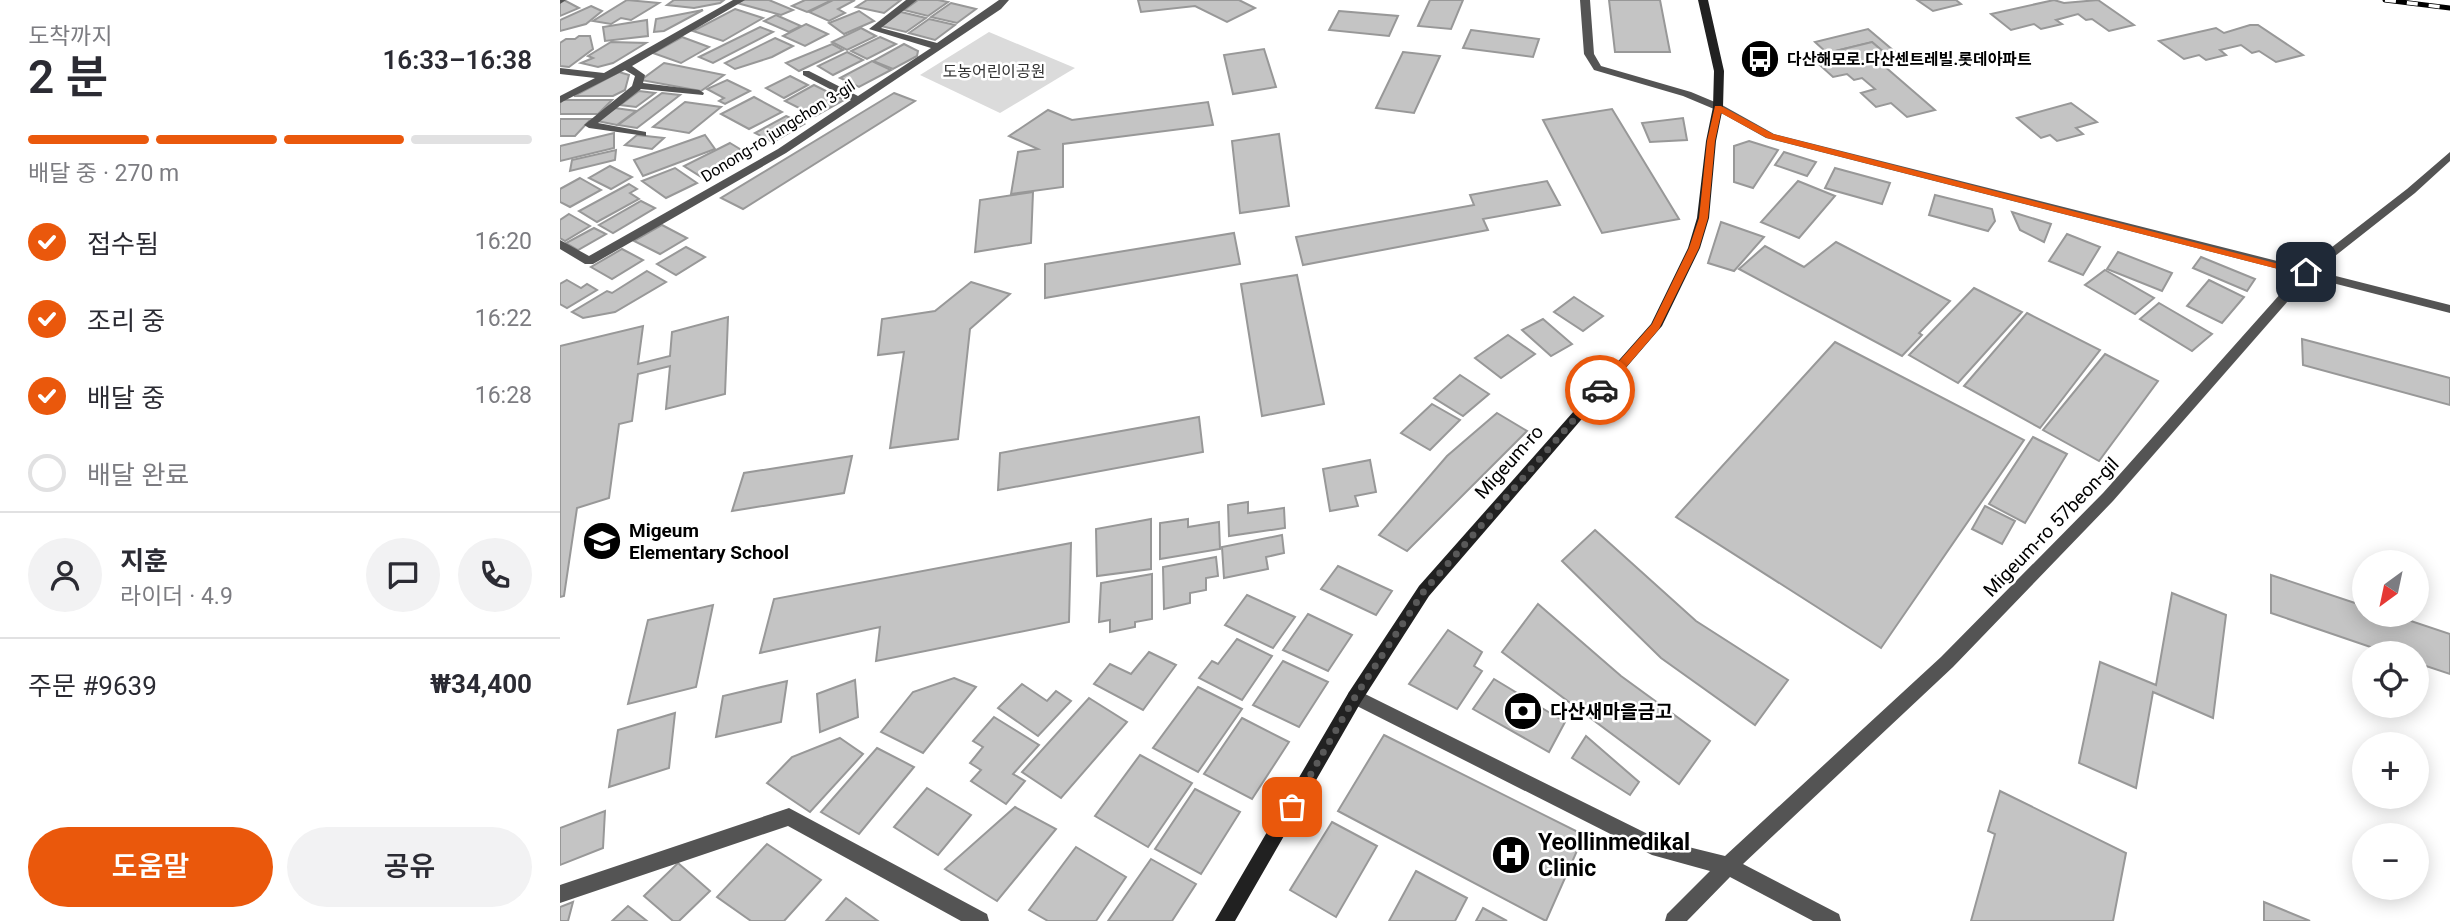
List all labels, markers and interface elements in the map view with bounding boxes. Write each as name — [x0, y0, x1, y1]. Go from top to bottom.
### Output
text: 도착까지 — [28, 23, 113, 50]
bus stop icon: 다산해모로.다산센트레빌.롯데아파트 — [1739, 38, 1781, 80]
text: 16:33–16:38 — [382, 45, 532, 75]
text: 2 분 — [28, 50, 108, 104]
place label: 다산해모로.다산센트레빌.롯데아파트 — [1787, 50, 2032, 69]
park label: 도농어린이공원 — [942, 62, 1046, 81]
street label: Donong-ro jungchon 3-gil — [698, 76, 858, 186]
text: 배달 중 · 270 m — [28, 160, 179, 187]
icon: check — [28, 223, 66, 261]
text: 16:20 — [475, 228, 532, 255]
text: 접수됨 — [87, 229, 159, 259]
pin — [2276, 242, 2336, 302]
icon: home — [2287, 253, 2325, 291]
icon: check — [28, 300, 66, 338]
text: 16:22 — [475, 305, 532, 332]
text: 조리 중 — [87, 306, 165, 336]
courier — [1565, 355, 1635, 425]
icon: car — [1581, 371, 1619, 409]
icon: check — [28, 377, 66, 415]
text: 16:28 — [475, 382, 532, 409]
text: 배달 중 — [87, 383, 165, 413]
street label: Migeum-ro — [1470, 420, 1548, 504]
street label: Migeum-ro 57beon-gil — [1979, 453, 2123, 601]
text: 배달 완료 — [87, 460, 189, 490]
place label: Migeum Elementary School — [629, 519, 789, 564]
school or university icon: Migeum Elementary School — [581, 520, 623, 562]
button: person — [28, 538, 102, 612]
button: chat — [366, 538, 440, 612]
button: phone — [458, 538, 532, 612]
text: 지훈 — [120, 546, 168, 576]
north arrow — [2352, 550, 2429, 626]
map controls — [2352, 550, 2429, 900]
text: 라이더 · 4.9 — [120, 583, 233, 610]
button: locate — [2352, 641, 2429, 718]
text: ₩34,400 — [430, 669, 532, 699]
text: 주문 #9639 — [28, 671, 157, 701]
bank icon: 다산새마을금고 — [1502, 690, 1544, 732]
place label: 다산새마을금고 — [1550, 700, 1672, 723]
button: + — [2352, 732, 2429, 809]
pin — [1262, 777, 1322, 837]
icon: bag — [1273, 788, 1311, 826]
button: − — [2352, 823, 2429, 900]
button: 도움말 — [28, 827, 273, 907]
button: 공유 — [287, 827, 532, 907]
place label: Yeollinmedikal Clinic — [1538, 829, 1690, 882]
hospital icon: Yeollinmedikal Clinic — [1490, 834, 1532, 876]

